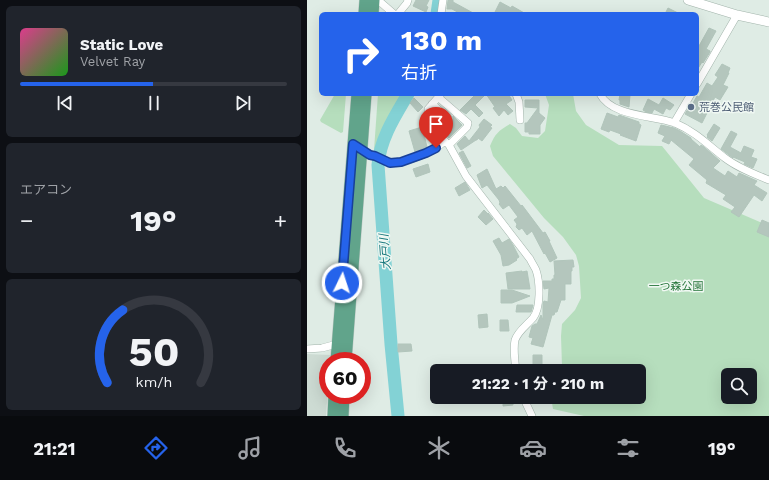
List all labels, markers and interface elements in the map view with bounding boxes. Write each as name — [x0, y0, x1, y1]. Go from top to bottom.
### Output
text: 130 m — [401, 24, 482, 57]
icon: right — [335, 28, 387, 80]
text: Static Love — [80, 36, 163, 54]
text: Velvet Ray — [80, 54, 145, 69]
text: 右折 — [401, 62, 437, 83]
icon: previous — [54, 92, 76, 114]
icon: pause — [143, 92, 165, 114]
icon: next — [232, 92, 254, 114]
place label: 荒巻公民館 — [699, 101, 754, 114]
marker: 荒巻公民館 — [686, 102, 696, 112]
pin — [419, 107, 453, 148]
icon: arrive — [425, 113, 447, 135]
text: エアコン — [20, 182, 72, 197]
text: 19° — [130, 203, 177, 238]
text: − — [20, 208, 33, 233]
text: + — [274, 208, 287, 233]
water label: 大戸川 — [377, 232, 393, 270]
position arrow — [321, 262, 363, 304]
park label: 一つ森公園 — [649, 280, 704, 293]
text: 50 — [128, 326, 179, 375]
speed limit sign: 60 — [319, 352, 371, 404]
map controls — [721, 368, 757, 404]
button: search — [721, 368, 757, 404]
text: km/h — [135, 373, 172, 389]
text: 21:22 · 1 分 · 210 m — [472, 375, 604, 393]
icon: directions — [142, 434, 170, 462]
icon: music — [236, 434, 264, 462]
icon: phone — [331, 434, 359, 462]
icon: climate — [425, 434, 453, 462]
icon: car — [519, 434, 547, 462]
icon: filters — [614, 434, 642, 462]
text: 21:21 — [33, 438, 76, 459]
text: 19° — [708, 438, 736, 459]

